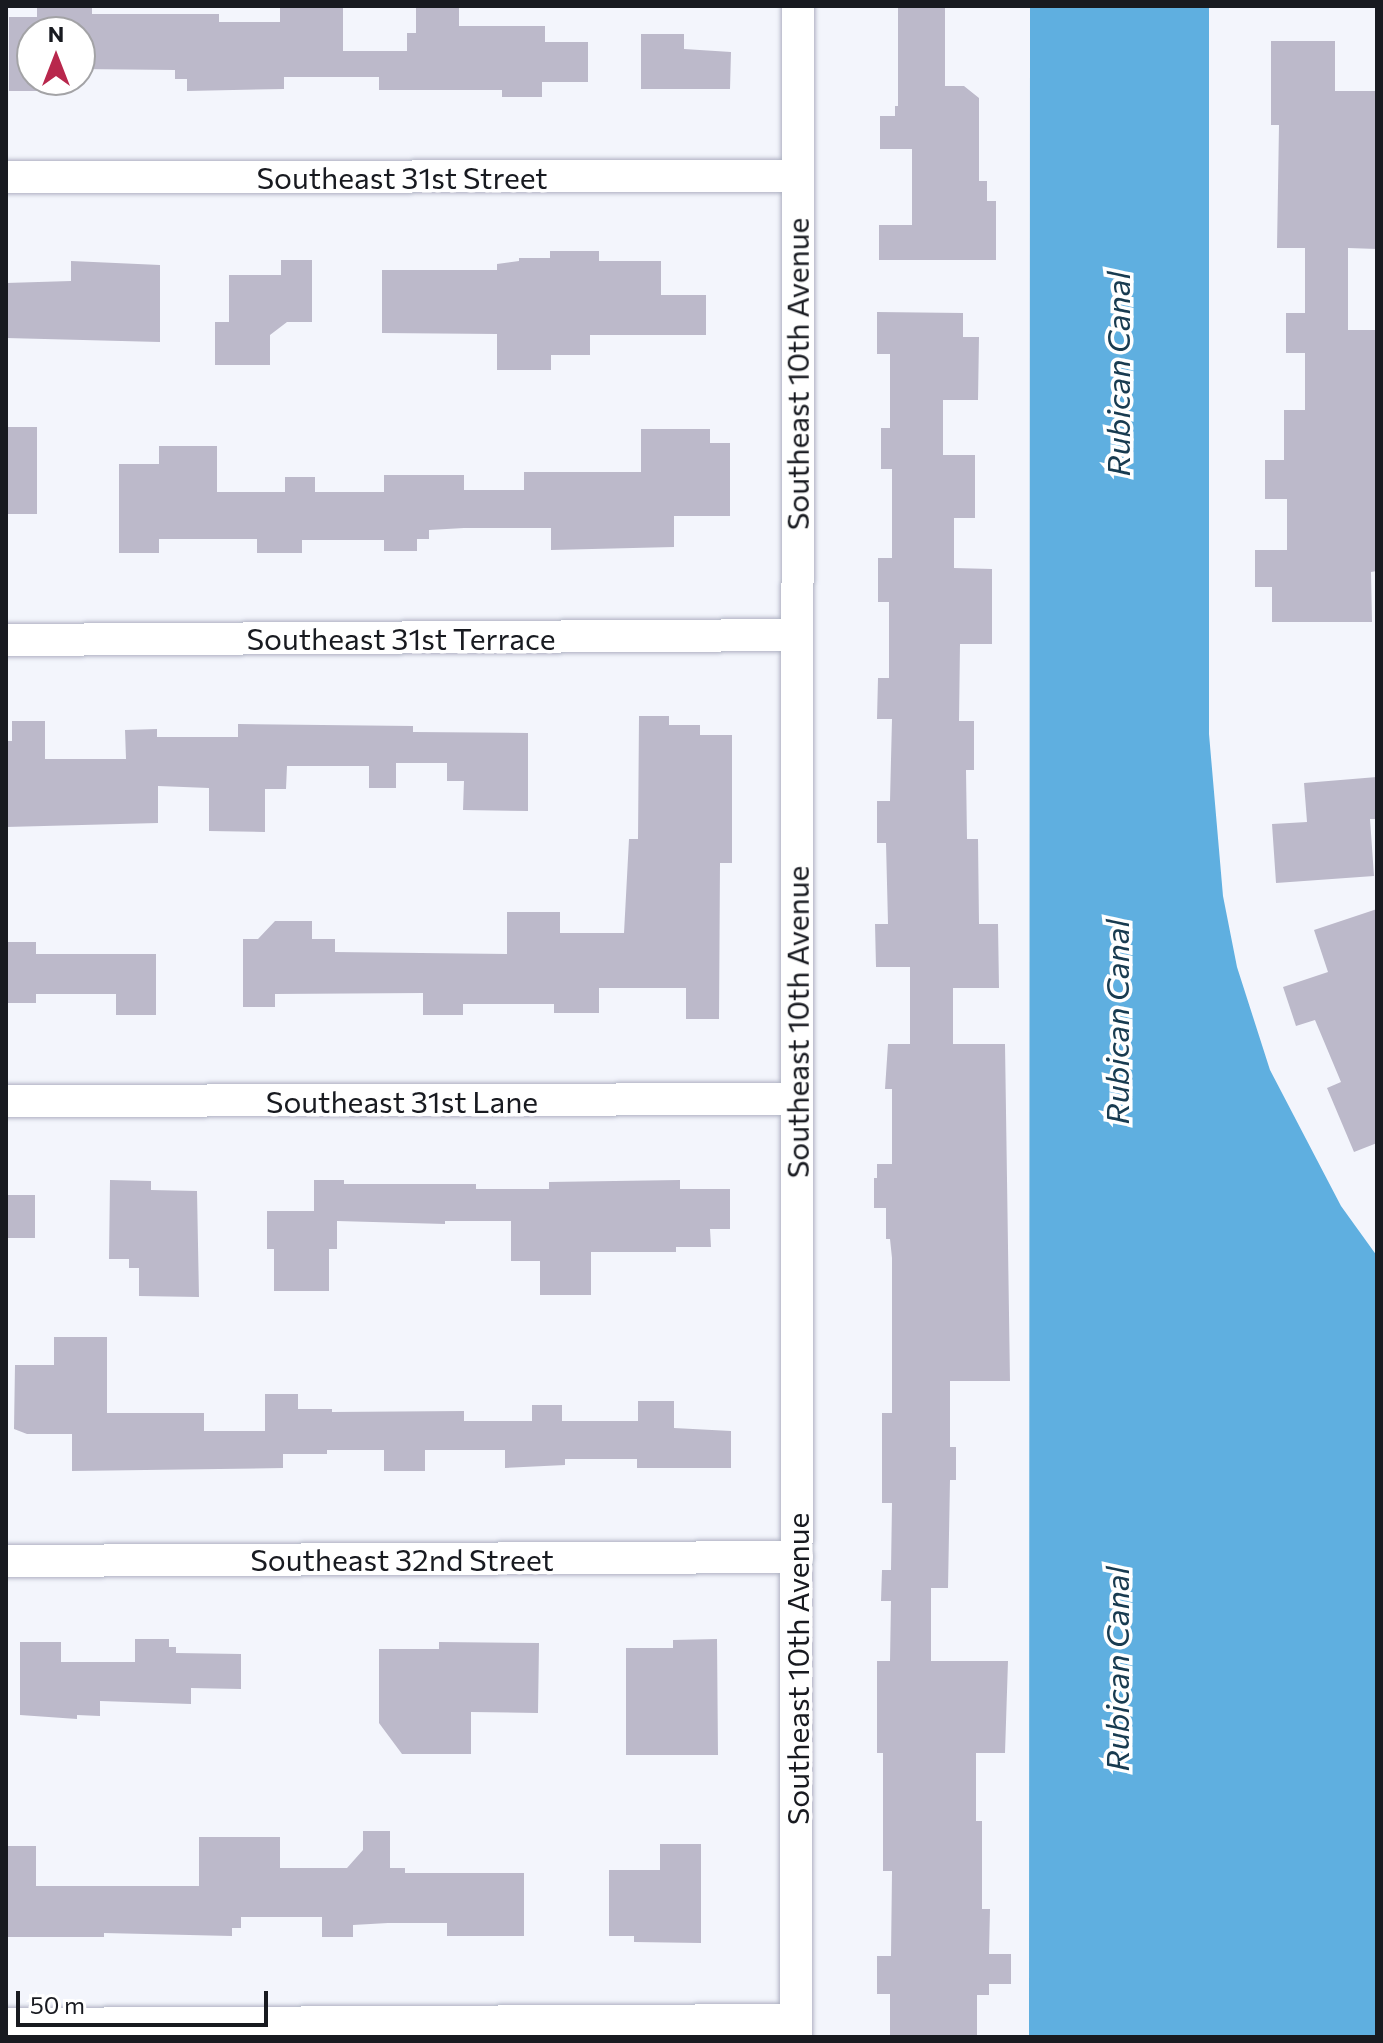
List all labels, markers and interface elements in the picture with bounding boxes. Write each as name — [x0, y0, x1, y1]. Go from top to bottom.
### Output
north arrow — [16, 16, 96, 96]
text: N — [48, 20, 64, 47]
street label: Southeast 31st Street — [256, 159, 548, 195]
street label: Southeast 10th Avenue — [779, 218, 815, 530]
water label: Rubican Canal — [1098, 271, 1136, 477]
street label: Southeast 31st Terrace — [246, 620, 556, 656]
street label: Southeast 10th Avenue — [779, 866, 815, 1178]
water label: Rubican Canal — [1097, 919, 1135, 1125]
street label: Southeast 31st Lane — [266, 1083, 538, 1119]
street label: Southeast 10th Avenue — [779, 1513, 815, 1825]
street label: Southeast 32nd Street — [250, 1541, 554, 1577]
water label: Rubican Canal — [1097, 1566, 1135, 1772]
scale bar — [20, 1975, 272, 2025]
text: 50 m — [30, 1990, 85, 2019]

